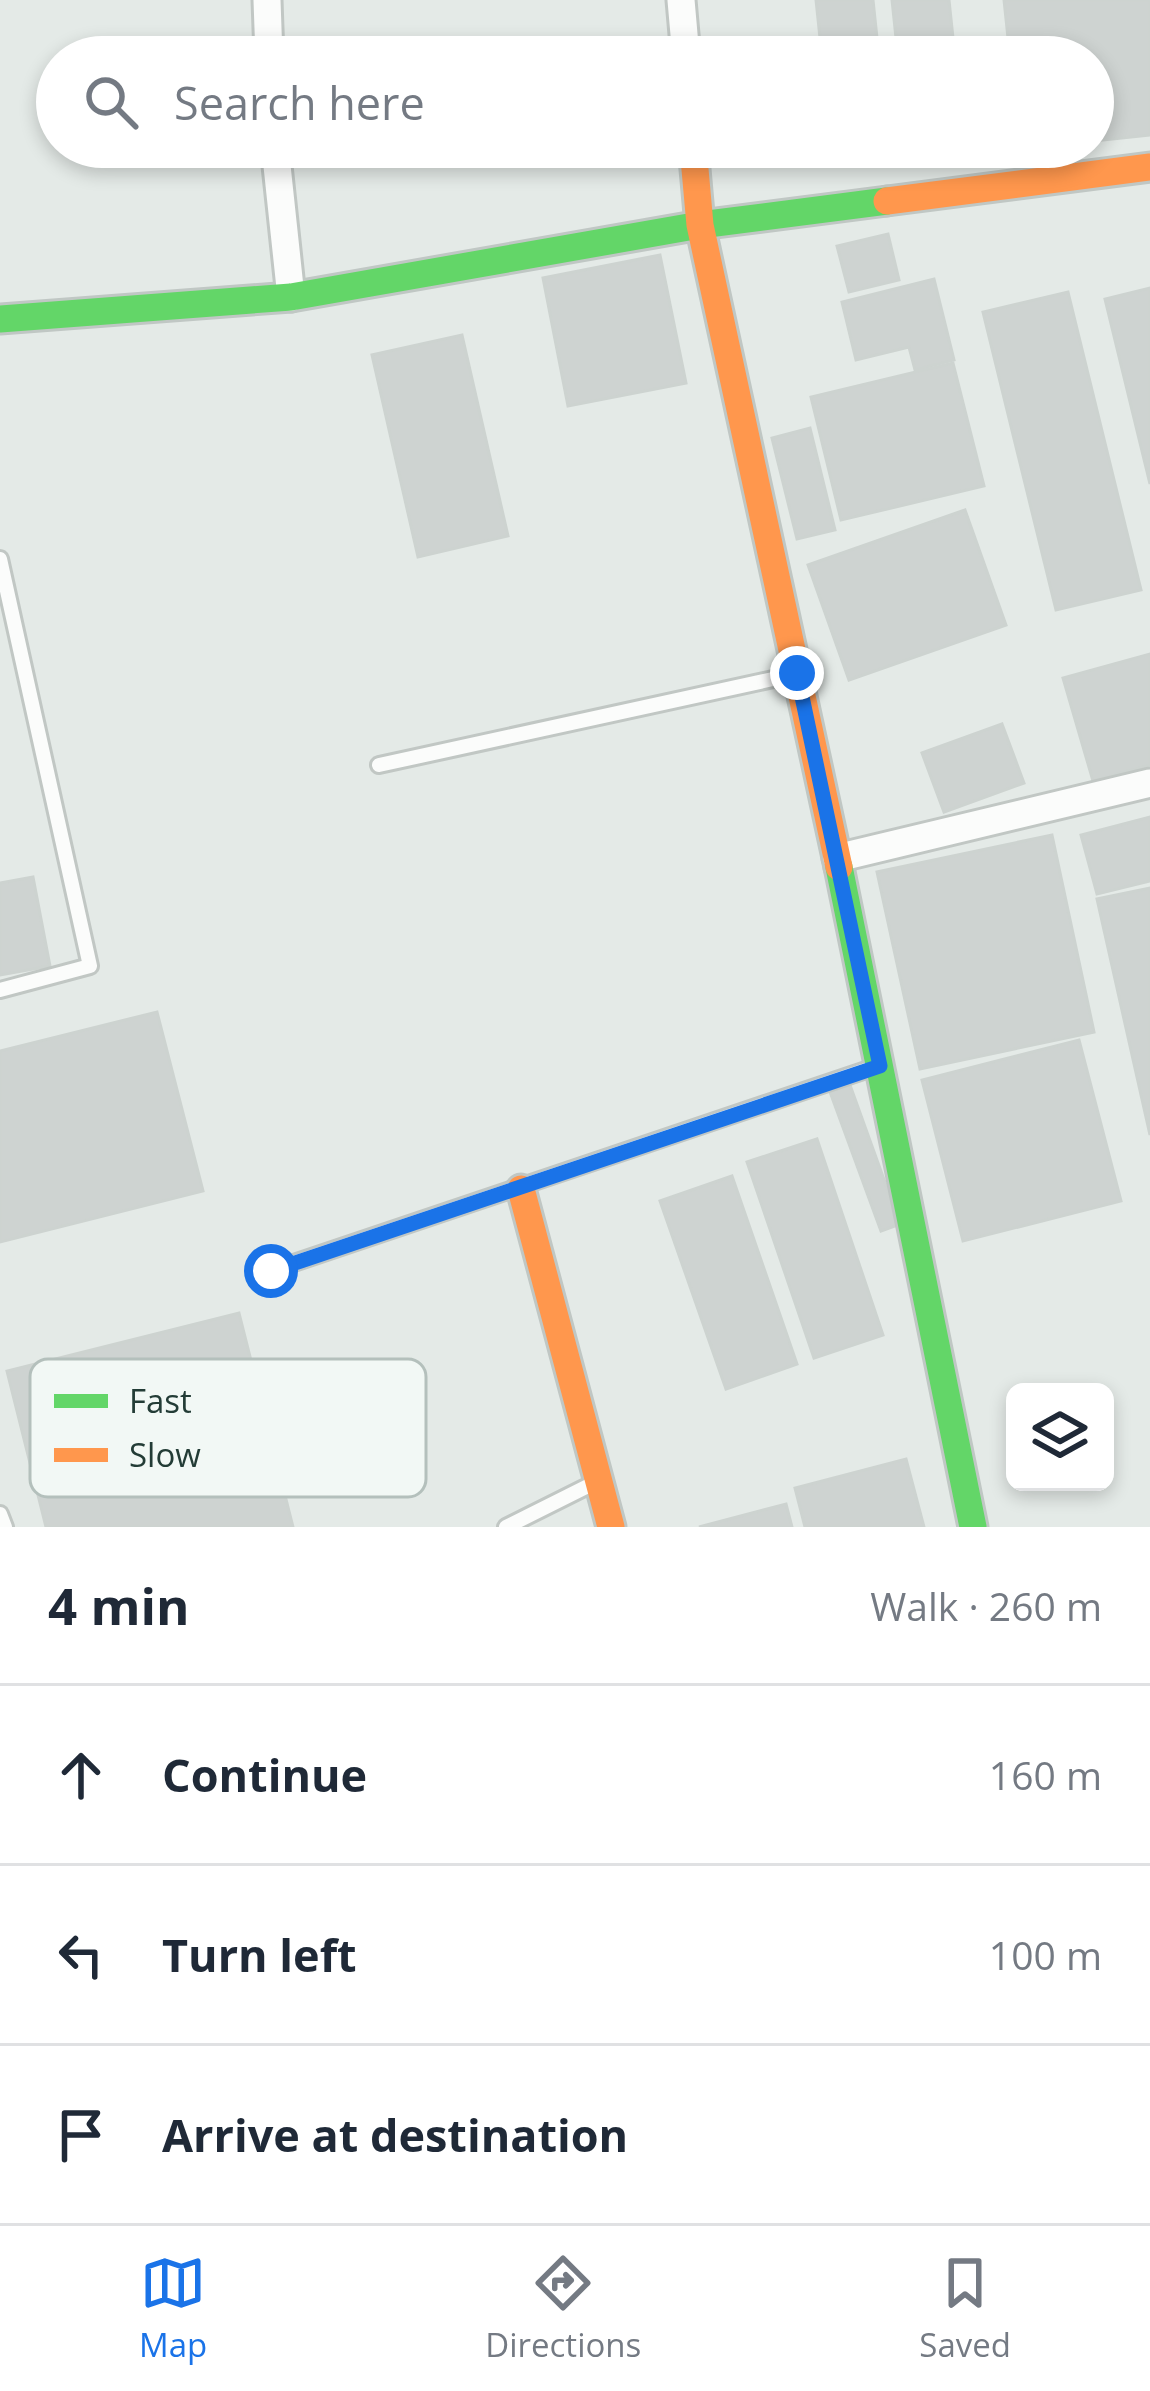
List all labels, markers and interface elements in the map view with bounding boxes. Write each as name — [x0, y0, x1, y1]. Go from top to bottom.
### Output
search box — [36, 36, 1114, 168]
icon: search — [78, 69, 144, 135]
text: Search here — [174, 72, 425, 133]
route end — [770, 646, 824, 700]
route start — [244, 1244, 298, 1298]
legend — [30, 1359, 426, 1497]
text: Fast — [129, 1378, 192, 1423]
map controls — [1006, 1383, 1114, 1491]
button: layers — [1006, 1383, 1114, 1491]
text: Slow — [129, 1432, 201, 1477]
text: 4 min — [48, 1570, 190, 1640]
text: Walk · 260 m — [870, 1579, 1102, 1632]
icon: ahead — [48, 1742, 114, 1808]
text: Continue — [162, 1744, 367, 1805]
text: 160 m — [989, 1748, 1102, 1801]
icon: left — [48, 1922, 114, 1988]
text: Turn left — [162, 1924, 357, 1985]
text: 100 m — [989, 1928, 1102, 1981]
icon: arrive — [48, 2102, 114, 2168]
text: Arrive at destination — [162, 2104, 628, 2165]
tab: Map — [139, 2250, 207, 2367]
tab: Directions — [485, 2250, 641, 2367]
tab: Saved — [919, 2250, 1011, 2367]

